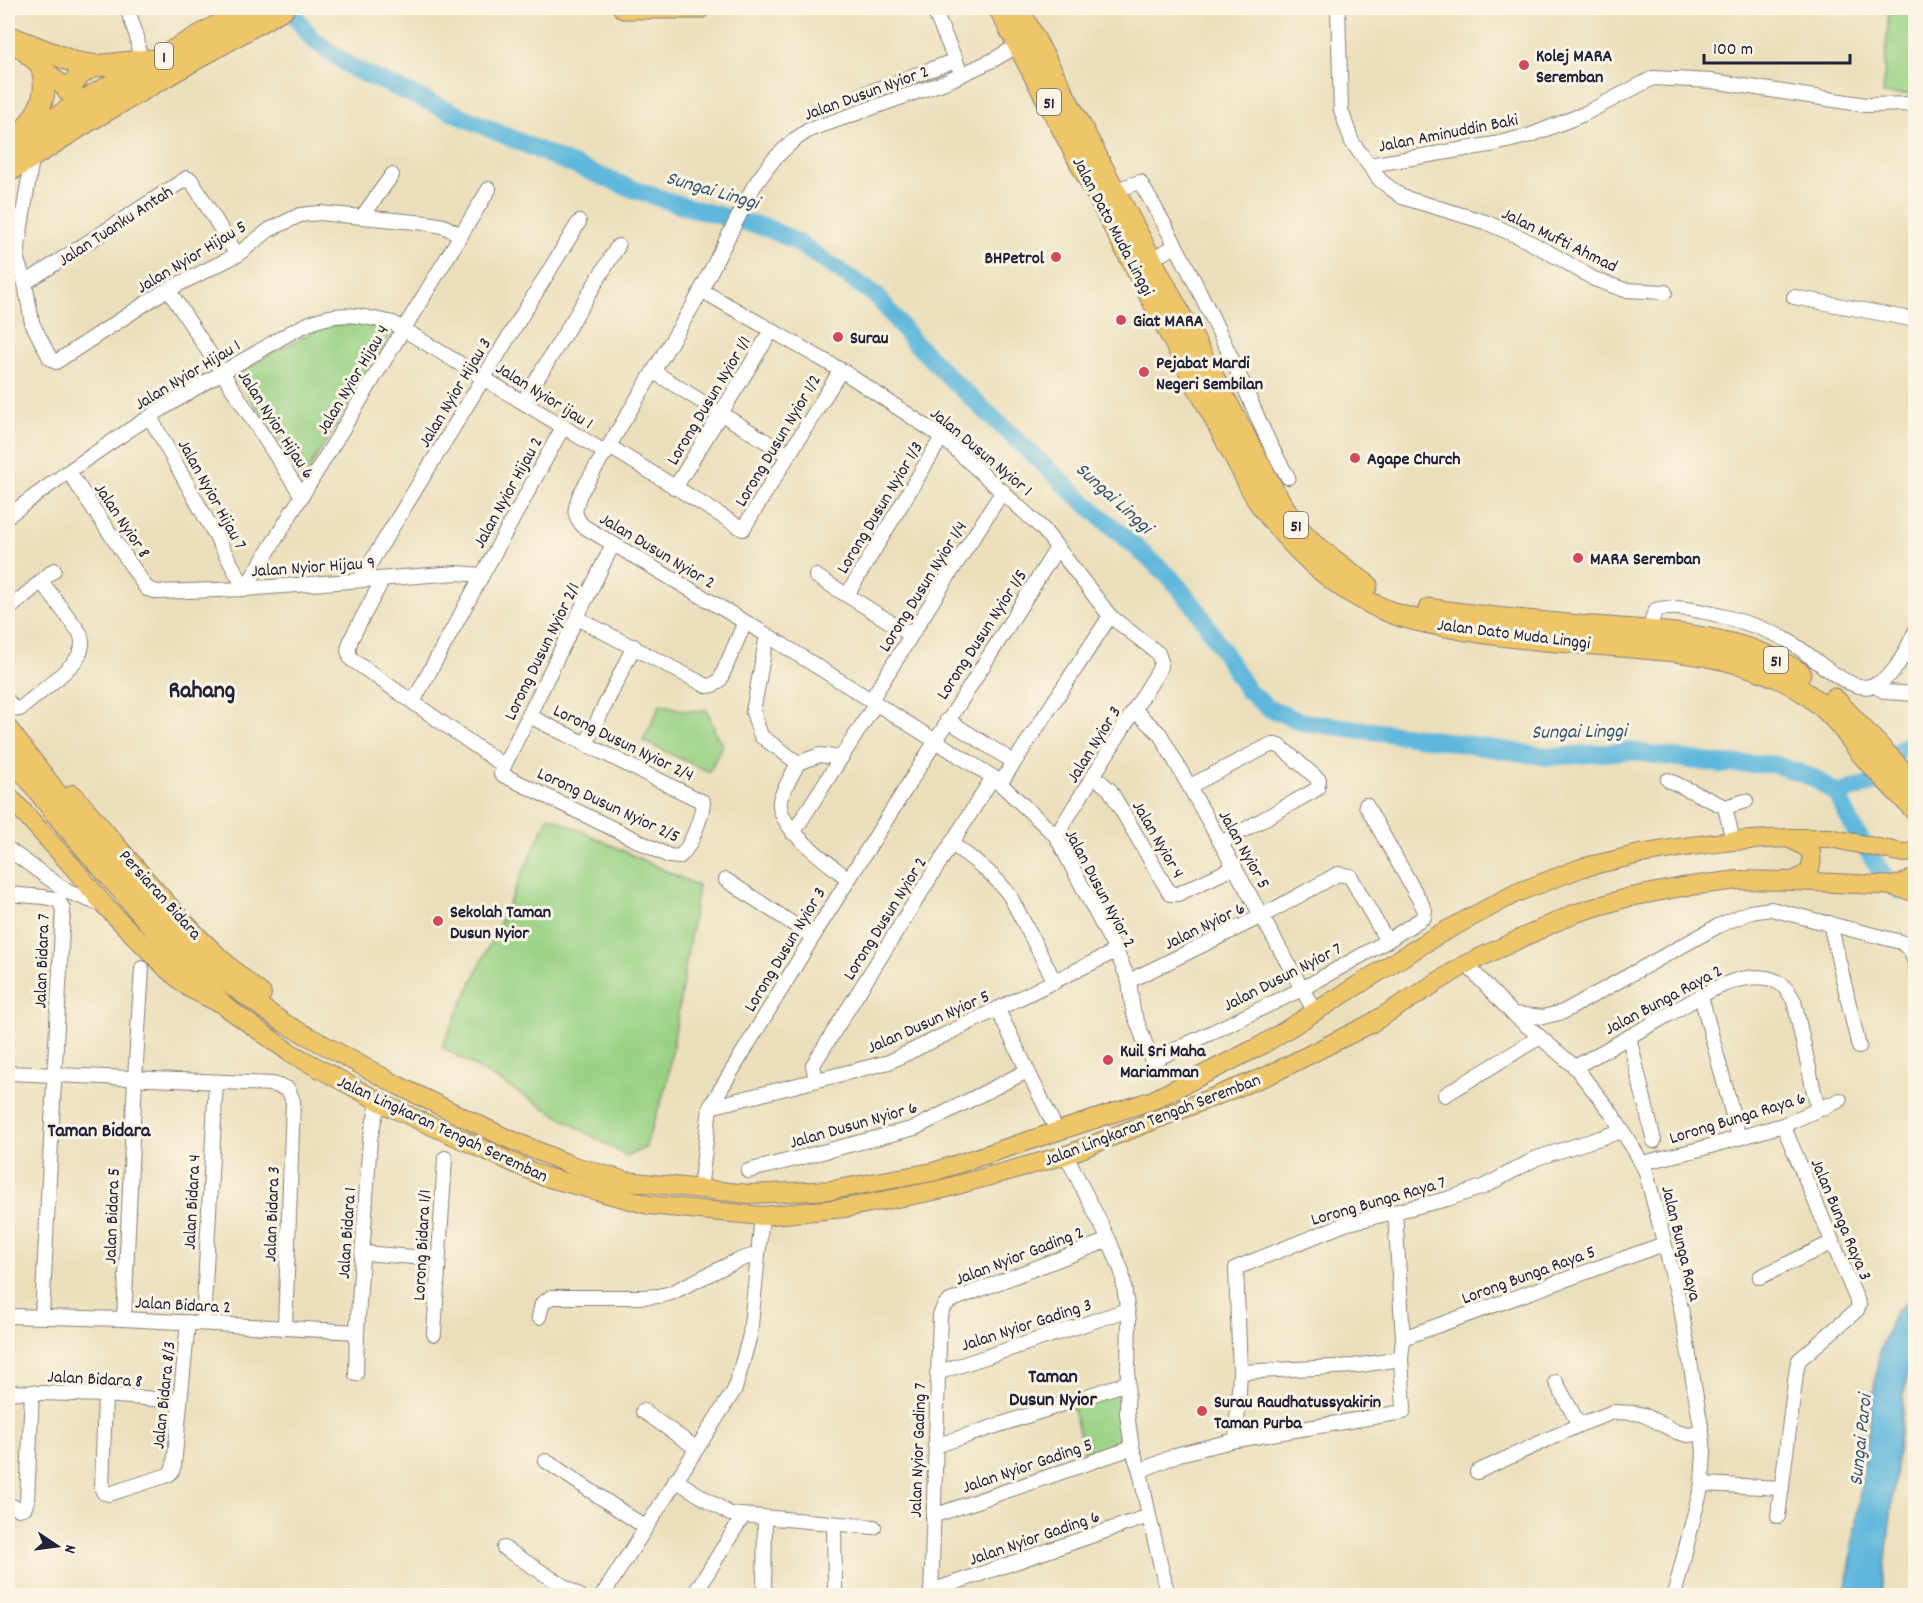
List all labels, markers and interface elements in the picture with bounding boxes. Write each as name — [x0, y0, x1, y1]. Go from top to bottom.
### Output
scale bar — [1704, 27, 1850, 65]
text: 100 m — [1713, 38, 1753, 63]
road number: 1 — [155, 43, 173, 69]
place label: Kolej MARA Seremban — [1536, 45, 1613, 91]
marker: Kolej MARA Seremban — [1517, 58, 1531, 72]
street label: Jalan Dusun Nyior 2 — [801, 60, 933, 129]
road number: 51 — [1037, 89, 1061, 115]
street label: Jalan Aminuddin Baki — [1376, 109, 1521, 160]
street label: Jalan Dato Muda Linggi — [1065, 153, 1159, 301]
water label: Sungai Linggi — [662, 165, 765, 219]
street label: Jalan Tuanku Antah — [54, 181, 179, 274]
street label: Jalan Mufti Ahmad — [1497, 202, 1621, 280]
street label: Jalan Nyior Hijau 5 — [133, 215, 252, 301]
place label: BHPetrol — [985, 247, 1045, 272]
marker: BHPetrol — [1049, 250, 1063, 264]
place label: Giat MARA — [1133, 310, 1204, 335]
marker: Giat MARA — [1114, 313, 1128, 327]
street label: Jalan Nyior Hijau 4 — [312, 321, 397, 440]
place label: Surau — [850, 327, 889, 352]
marker: Surau — [831, 330, 845, 344]
street label: Lorong Dusun Nyior 1/1 — [662, 332, 759, 471]
street label: Jalan Nyior Hijau 3 — [413, 334, 499, 453]
street label: Jalan Nyior Hijau 1 — [130, 335, 246, 418]
place label: Pejabat Mardi Negeri Sembilan — [1156, 352, 1263, 398]
street label: Jalan Nyior ijau 1 — [490, 357, 597, 437]
marker: Pejabat Mardi Negeri Sembilan — [1137, 365, 1151, 379]
street label: Jalan Nyior Hijau 6 — [230, 366, 319, 485]
street label: Lorong Dusun Nyior 1/2 — [730, 370, 829, 512]
street label: Jalan Dusun Nyior 1 — [924, 402, 1037, 503]
street label: Jalan Nyior Hijau 2 — [468, 433, 550, 553]
street label: Jalan Nyior Hijau 7 — [170, 435, 252, 555]
street label: Lorong Dusun Nyior 1/3 — [832, 437, 931, 579]
place label: Agape Church — [1367, 448, 1461, 473]
marker: Agape Church — [1348, 451, 1362, 465]
water label: Sungai Linggi — [1068, 457, 1160, 544]
street label: Jalan Nyior 8 — [87, 479, 155, 564]
street label: Jalan Dusun Nyior 2 — [594, 508, 719, 597]
road number: 51 — [1284, 512, 1308, 538]
street label: Lorong Dusun Nyior 1/4 — [874, 517, 974, 658]
place label: MARA Seremban — [1590, 548, 1700, 573]
marker: MARA Seremban — [1571, 551, 1585, 565]
street label: Jalan Nyior Hijau 9 — [250, 552, 376, 585]
street label: Lorong Dusun Nyior 1/5 — [932, 565, 1035, 705]
street label: Lorong Dusun Nyior 2/1 — [499, 579, 587, 725]
street label: Jalan Dato Muda Linggi — [1436, 614, 1592, 657]
road number: 51 — [1764, 647, 1788, 673]
district label: Rahang — [169, 675, 235, 709]
street label: Lorong Dusun Nyior 2/4 — [548, 699, 698, 789]
street label: Jalan Nyior 3 — [1062, 702, 1129, 789]
water label: Sungai Linggi — [1531, 718, 1630, 748]
street label: Lorong Dusun Nyior 2/5 — [532, 762, 683, 850]
street label: Jalan Nyior 4 — [1125, 797, 1189, 884]
street label: Jalan Nyior 5 — [1211, 806, 1275, 894]
street label: Jalan Dusun Nyior 2 — [1057, 825, 1141, 953]
street label: Persiaran Bidara — [112, 845, 207, 947]
street label: Lorong Dusun Nyior 2 — [838, 853, 934, 986]
street label: Lorong Dusun Nyior 3 — [739, 883, 833, 1017]
street label: Jalan Nyior 6 — [1160, 897, 1250, 958]
place label: Sekolah Taman Dusun Nyior — [450, 901, 551, 947]
street label: Jalan Bidara 7 — [29, 913, 58, 1009]
marker: Sekolah Taman Dusun Nyior — [431, 914, 445, 928]
street label: Jalan Dusun Nyior 7 — [1219, 938, 1347, 1019]
street label: Jalan Bunga Raya 2 — [1601, 960, 1727, 1043]
street label: Jalan Dusun Nyior 5 — [864, 985, 994, 1061]
place label: Kuil Sri Maha Mariamman — [1120, 1040, 1206, 1086]
marker: Kuil Sri Maha Mariamman — [1101, 1053, 1115, 1067]
street label: Jalan Lingkaran Tengah Seremban — [1041, 1068, 1265, 1174]
street label: Jalan Lingkaran Tengah Seremban — [332, 1070, 551, 1190]
street label: Lorong Bunga Raya 6 — [1666, 1087, 1809, 1152]
street label: Jalan Dusun Nyior 6 — [787, 1096, 921, 1157]
district label: Taman Bidara — [47, 1118, 151, 1146]
street label: Jalan Bidara 4 — [179, 1154, 208, 1251]
street label: Jalan Bunga Raya 3 — [1803, 1155, 1877, 1285]
street label: Jalan Bidara 3 — [259, 1166, 288, 1263]
street label: Jalan Bidara 5 — [99, 1167, 128, 1265]
street label: Lorong Bunga Raya 7 — [1308, 1171, 1449, 1234]
street label: Jalan Bunga Raya — [1653, 1183, 1706, 1304]
street label: Jalan Bidara 1 — [333, 1186, 364, 1280]
street label: Lorong Bidara 1/1 — [408, 1189, 439, 1301]
street label: Jalan Nyior Gading 2 — [952, 1221, 1088, 1293]
street label: Lorong Bunga Raya 5 — [1458, 1241, 1599, 1312]
street label: Jalan Bidara 2 — [134, 1292, 231, 1321]
street label: Jalan Nyior Gading 3 — [958, 1293, 1095, 1359]
street label: Jalan Bidara 8/3 — [147, 1340, 184, 1450]
district label: Taman Dusun Nyior — [1009, 1364, 1097, 1415]
street label: Jalan Bidara 8 — [47, 1366, 143, 1395]
street label: Jalan Nyior Gading 7 — [905, 1382, 934, 1518]
water label: Sungai Paroi — [1843, 1390, 1881, 1487]
place label: Surau Raudhatussyakirin Taman Purba — [1214, 1391, 1381, 1437]
marker: Surau Raudhatussyakirin Taman Purba — [1195, 1404, 1209, 1418]
street label: Jalan Nyior Gading 5 — [959, 1433, 1096, 1501]
street label: Jalan Nyior Gading 6 — [966, 1505, 1104, 1573]
north arrow — [27, 1516, 87, 1576]
text: N — [57, 1542, 81, 1555]

